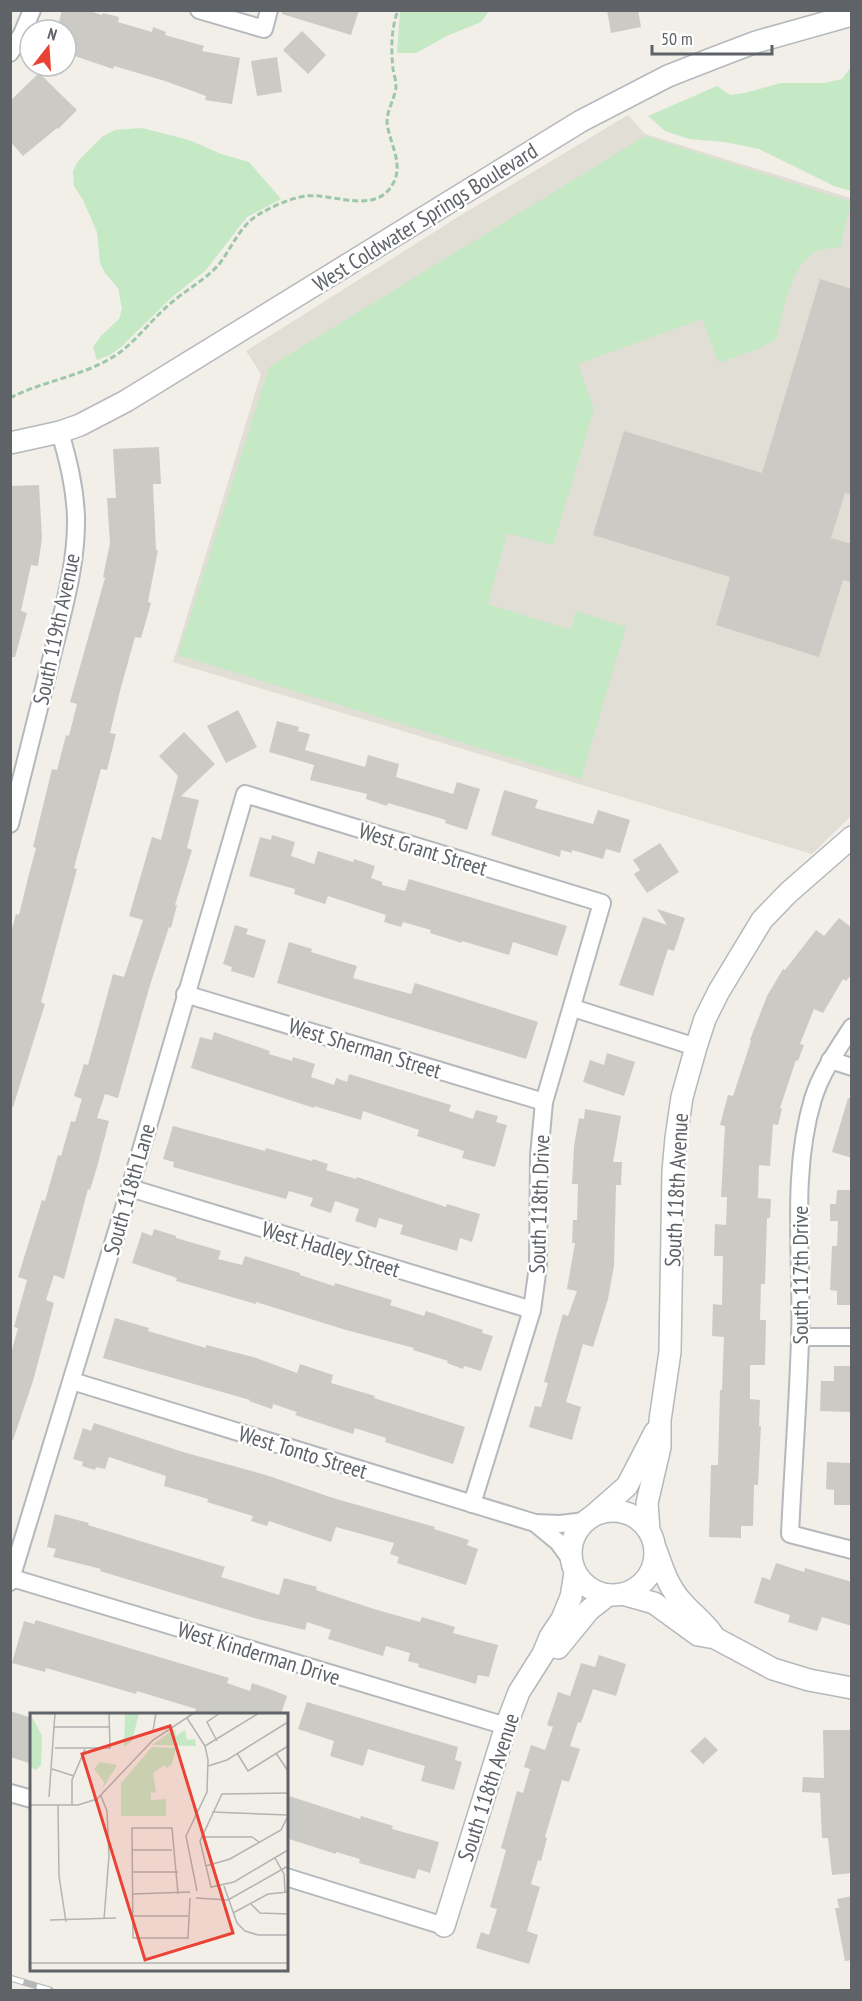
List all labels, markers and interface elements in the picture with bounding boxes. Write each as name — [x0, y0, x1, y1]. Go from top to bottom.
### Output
north arrow — [18, 18, 78, 78]
scale bar — [652, 18, 772, 56]
text: N — [45, 23, 59, 44]
text: 50 m — [661, 27, 693, 50]
street label: West Coldwater Springs Boulevard — [308, 136, 542, 298]
street label: South 119th Avenue — [26, 551, 86, 707]
street label: West Grant Street — [355, 816, 491, 882]
street label: West Sherman Street — [285, 1011, 445, 1085]
street label: South 118th Avenue — [658, 1112, 694, 1268]
street label: South 118th Lane — [97, 1120, 161, 1258]
street label: South 118th Drive — [523, 1134, 555, 1274]
street label: South 117th Drive — [786, 1206, 814, 1344]
street label: West Hadley Street — [259, 1215, 403, 1283]
street label: West Tonto Street — [235, 1419, 371, 1485]
street label: West Kinderman Drive — [174, 1615, 344, 1691]
street label: South 118th Avenue — [451, 1709, 525, 1865]
inset map — [30, 1713, 288, 1971]

